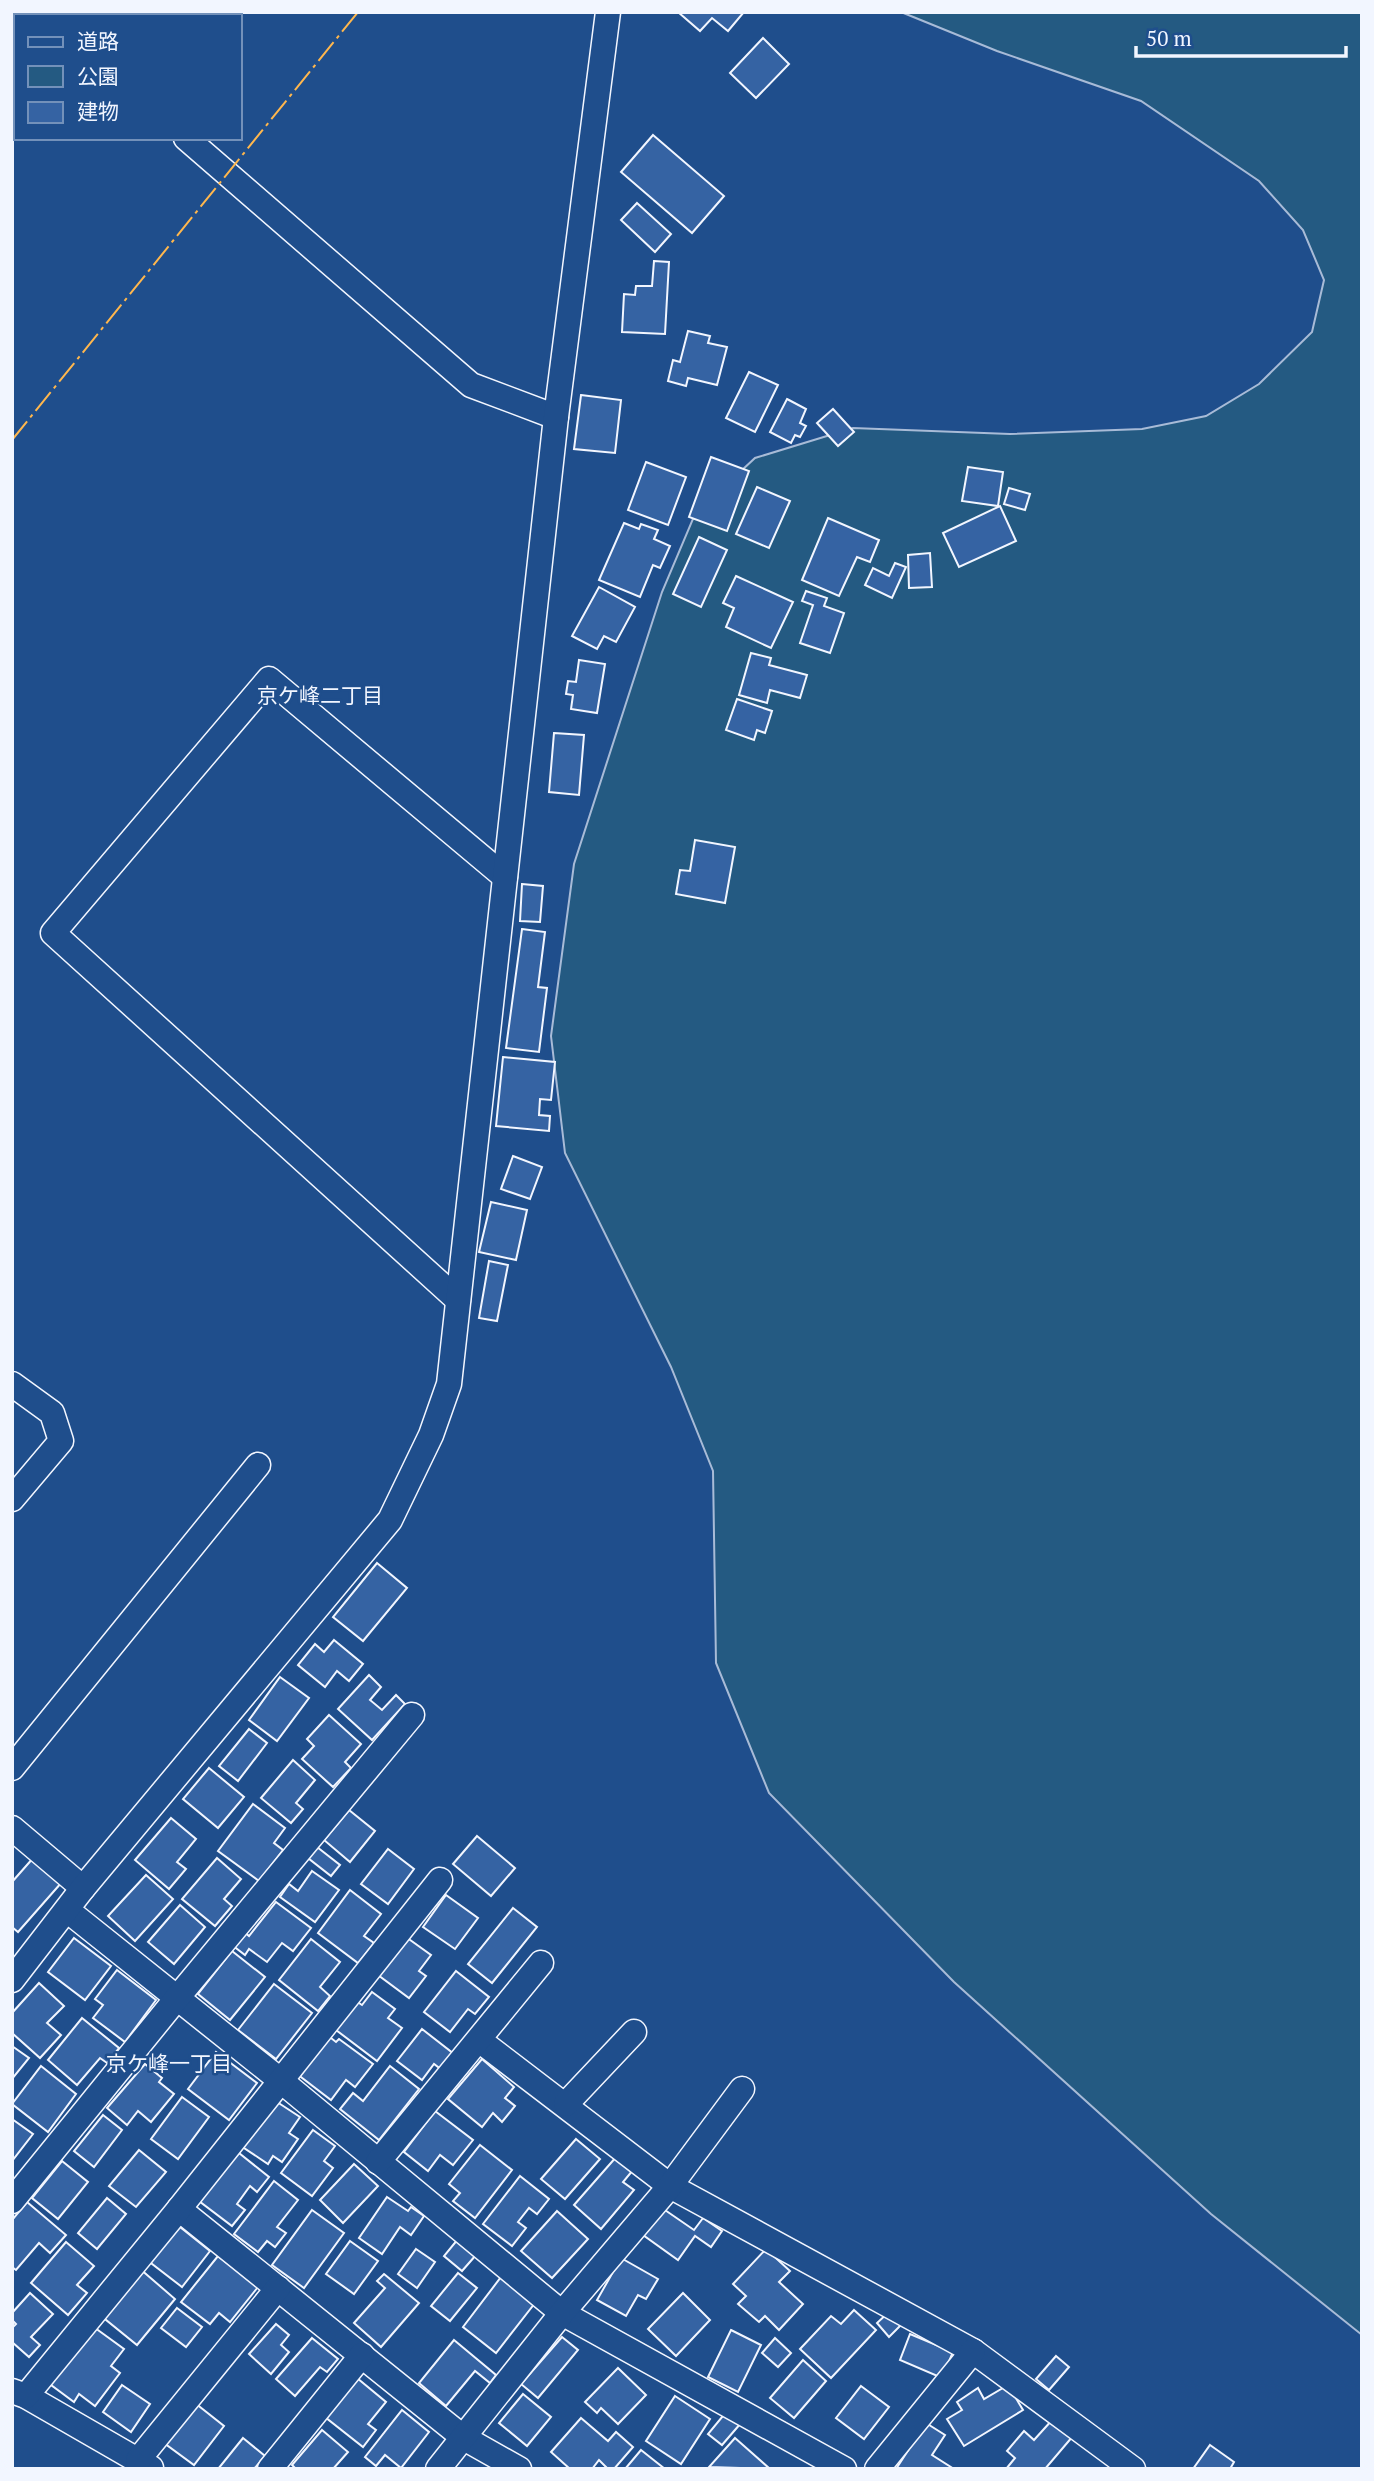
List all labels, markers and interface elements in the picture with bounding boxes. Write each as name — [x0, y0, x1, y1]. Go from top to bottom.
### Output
legend — [14, 14, 242, 140]
scale bar — [1136, 14, 1346, 58]
text: 50 m — [1146, 24, 1192, 52]
text: 道路 — [77, 27, 119, 55]
text: 公園 — [77, 62, 119, 90]
text: 建物 — [77, 97, 119, 125]
district label: 京ケ峰二丁目 — [257, 681, 383, 709]
district label: 京ケ峰一丁目 — [106, 2049, 232, 2077]

